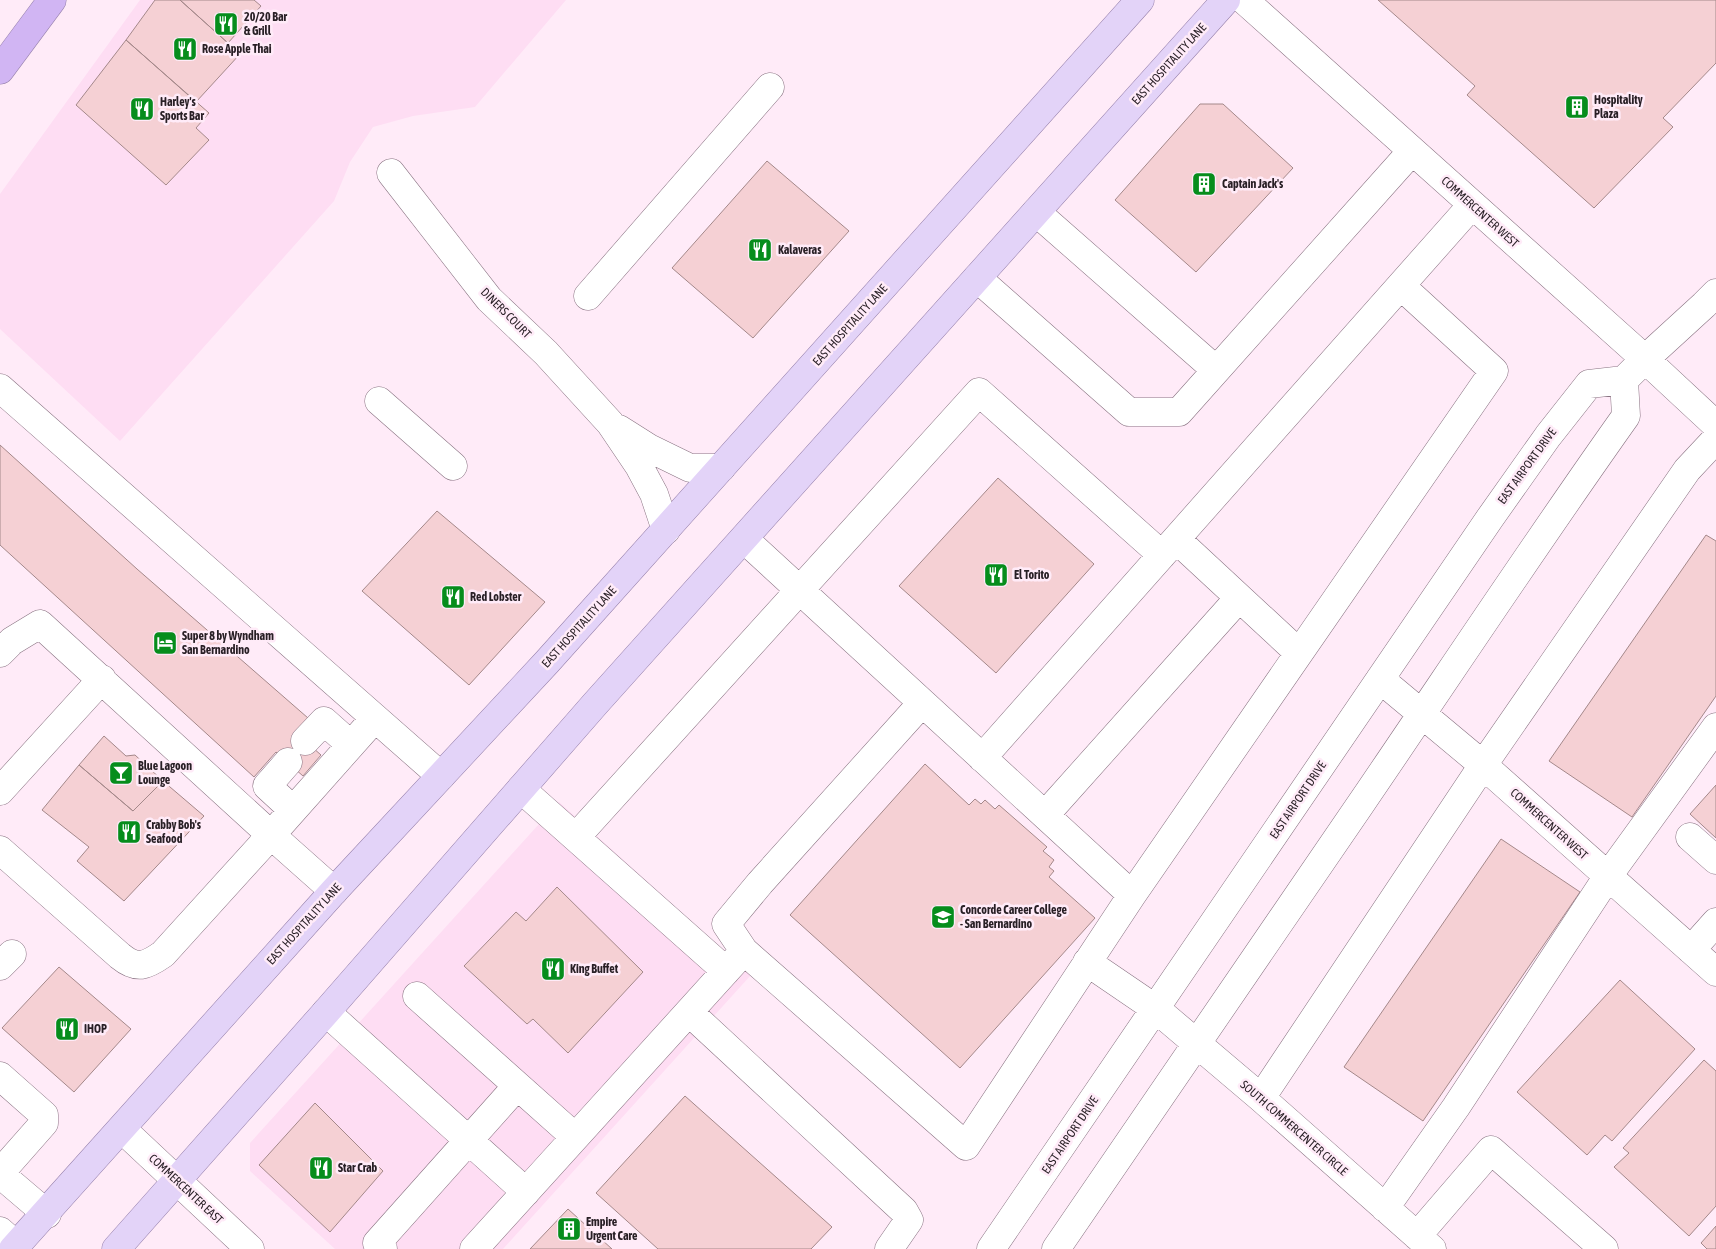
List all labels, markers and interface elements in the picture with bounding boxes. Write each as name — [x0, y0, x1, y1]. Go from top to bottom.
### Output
place label: 20/20 Bar & Grill — [244, 10, 288, 38]
restaurant icon: 20/20 Bar & Grill — [213, 11, 239, 37]
street label: EAST HOSPITALITY LANE — [1129, 21, 1209, 107]
restaurant icon: Rose Apple Thai — [172, 36, 198, 62]
place label: Rose Apple Thai — [202, 42, 272, 56]
place label: Hospitality Plaza — [1594, 93, 1643, 121]
building icon: Hospitality Plaza — [1564, 94, 1590, 120]
place label: Harley's Sports Bar — [160, 95, 204, 123]
restaurant icon: Harley's Sports Bar — [129, 96, 155, 122]
building icon: Captain Jack's — [1191, 171, 1217, 197]
street label: COMMERCENTER WEST — [1439, 174, 1522, 251]
place label: Captain Jack's — [1222, 177, 1284, 191]
restaurant icon: Kalaveras — [747, 237, 773, 263]
place label: Kalaveras — [778, 243, 822, 257]
street label: EAST HOSPITALITY LANE — [810, 282, 890, 368]
street label: DINERS COURT — [478, 285, 535, 342]
street label: EAST AIRPORT DRIVE — [1495, 425, 1559, 507]
restaurant icon: El Torito — [983, 562, 1009, 588]
place label: El Torito — [1014, 568, 1050, 582]
restaurant icon: Red Lobster — [440, 584, 466, 610]
street label: EAST HOSPITALITY LANE — [539, 584, 619, 670]
place label: Red Lobster — [470, 590, 522, 604]
place label: Super 8 by Wyndham San Bernardino — [182, 629, 274, 657]
hotel icon: Super 8 by Wyndham San Bernardino — [152, 630, 178, 656]
place label: Blue Lagoon Lounge — [138, 759, 192, 787]
street label: EAST AIRPORT DRIVE — [1267, 759, 1329, 841]
bar icon: Blue Lagoon Lounge — [108, 760, 134, 786]
street label: COMMERCENTER WEST — [1508, 786, 1591, 863]
place label: Crabby Bob's Seafood — [146, 818, 202, 846]
restaurant icon: Crabby Bob's Seafood — [116, 819, 142, 845]
street label: EAST HOSPITALITY LANE — [264, 881, 344, 967]
place label: Concorde Career College - San Bernardino — [960, 903, 1067, 931]
school or university icon: Concorde Career College - San Bernardino — [930, 904, 956, 930]
restaurant icon: King Buffet — [540, 956, 566, 982]
place label: King Buffet — [570, 962, 619, 976]
restaurant icon: IHOP — [54, 1016, 80, 1042]
place label: IHOP — [84, 1022, 107, 1036]
street label: SOUTH COMMERCENTER CIRCLE — [1238, 1078, 1350, 1178]
street label: EAST AIRPORT DRIVE — [1039, 1094, 1101, 1176]
street label: COMMERCENTER EAST — [146, 1151, 226, 1227]
restaurant icon: Star Crab — [308, 1155, 334, 1181]
place label: Star Crab — [338, 1161, 378, 1175]
place label: Empire Urgent Care — [586, 1215, 638, 1243]
building icon: Empire Urgent Care — [556, 1216, 582, 1242]

